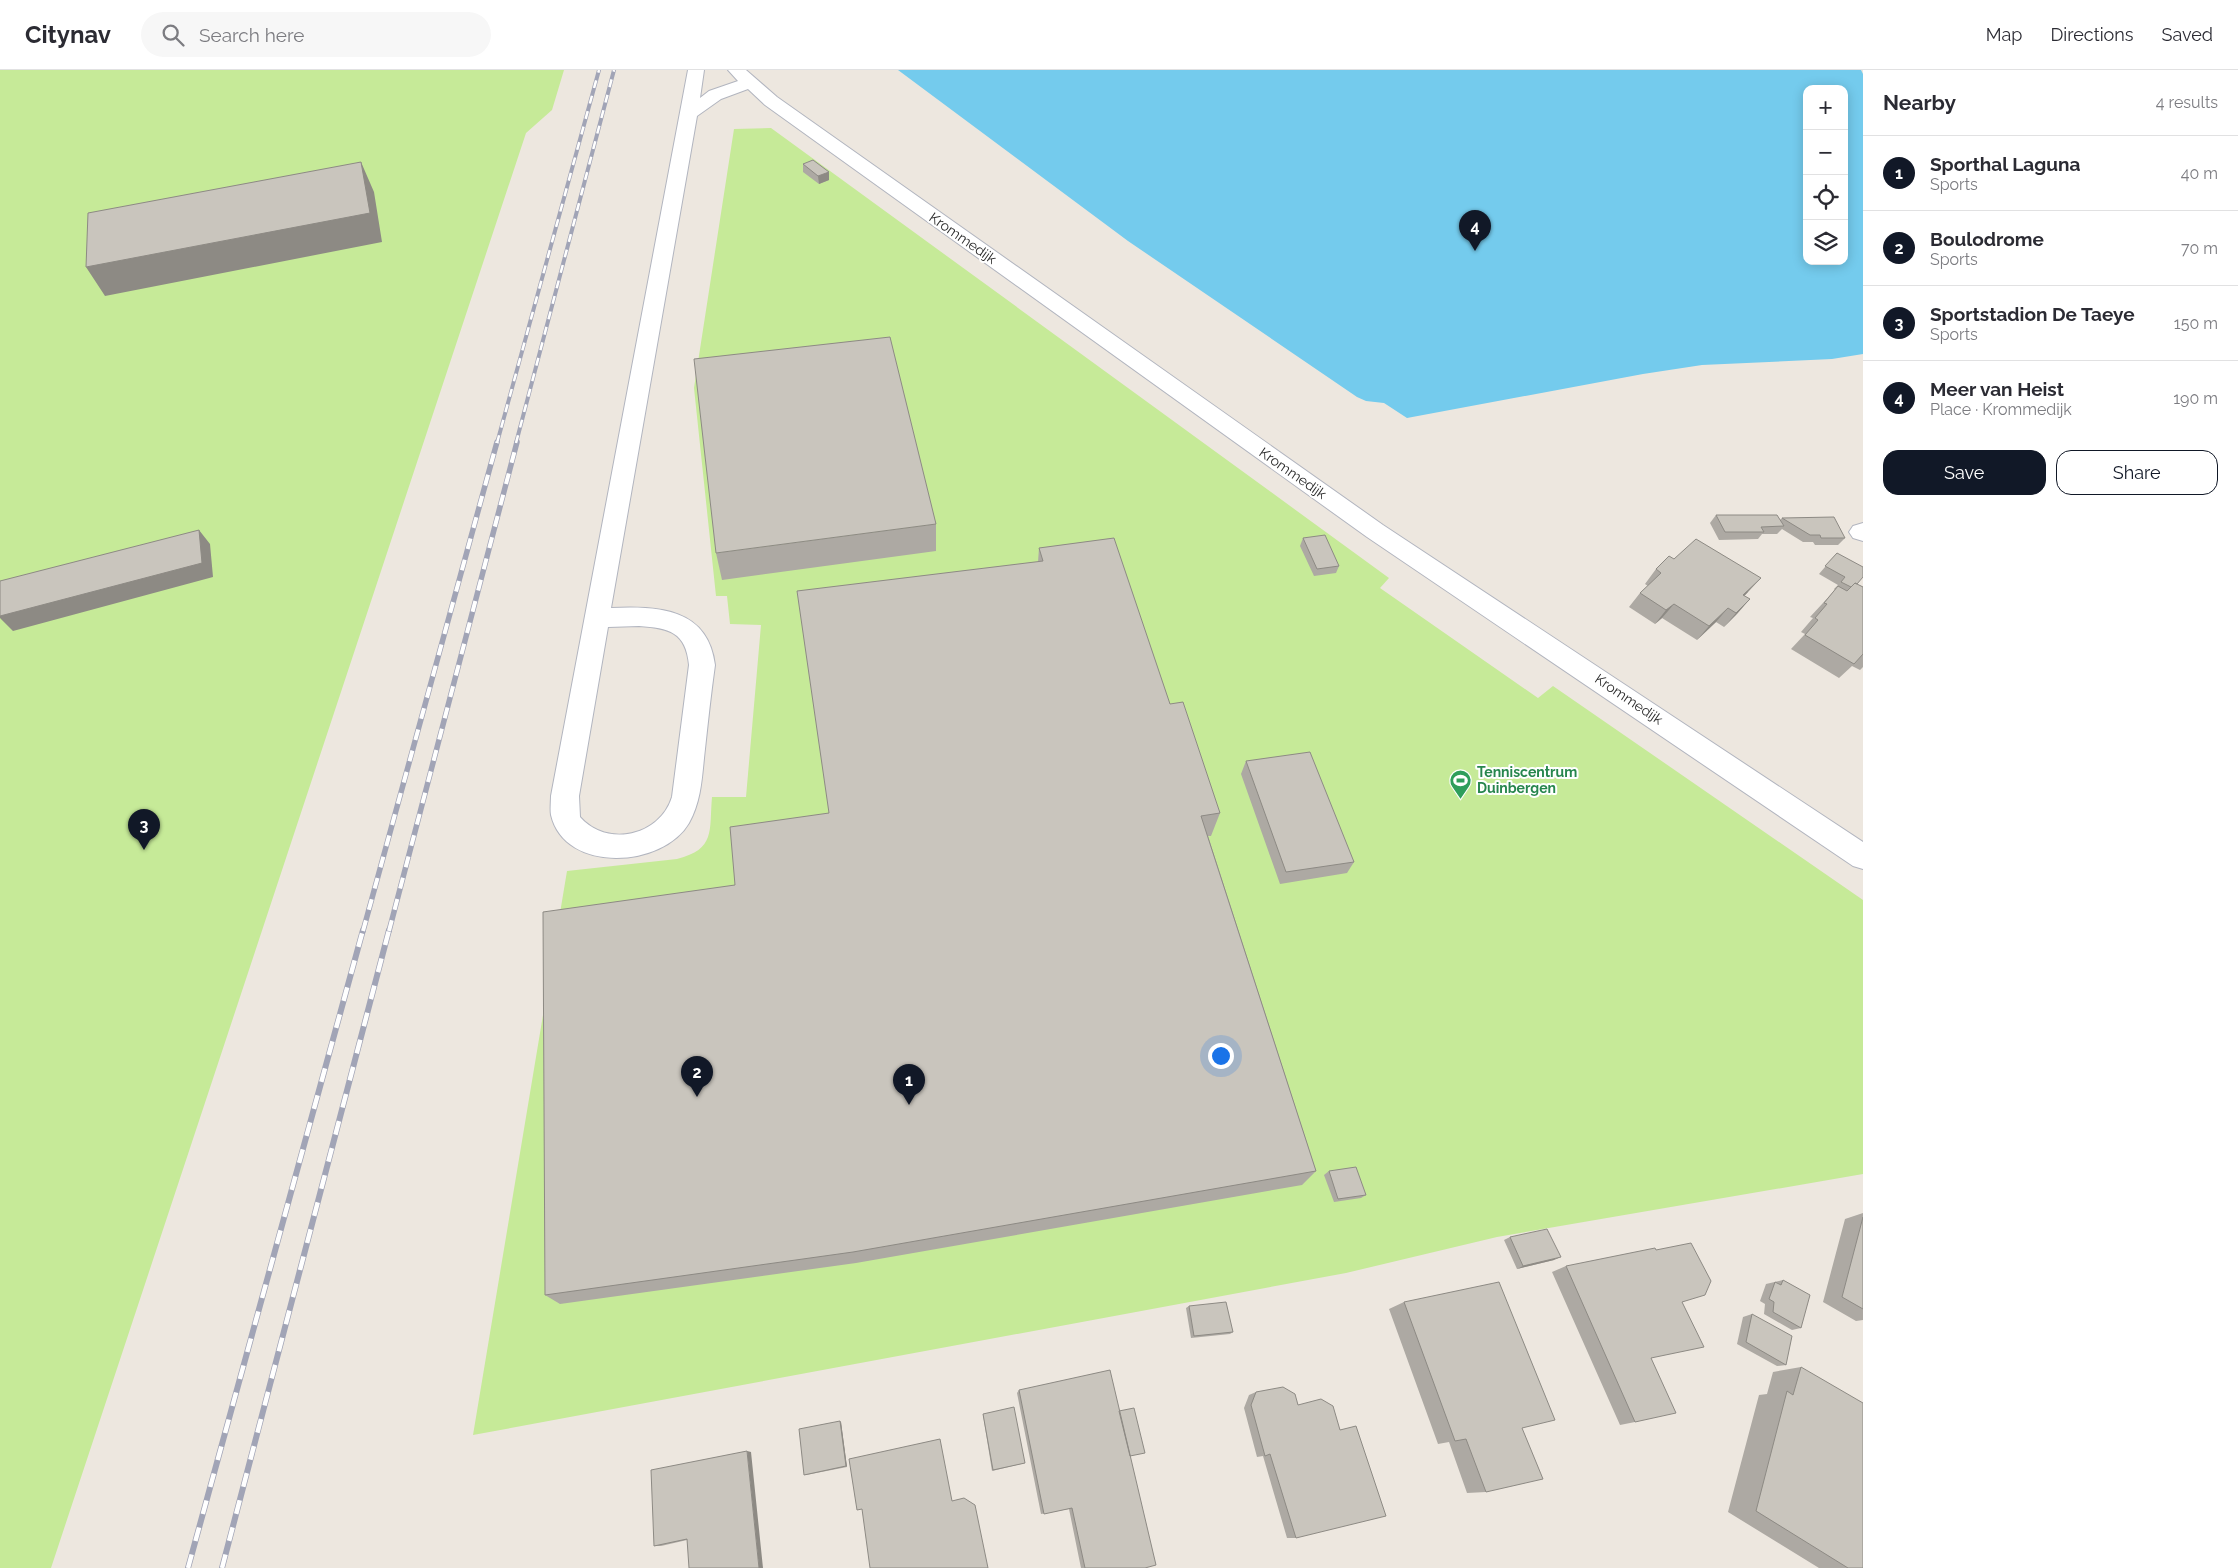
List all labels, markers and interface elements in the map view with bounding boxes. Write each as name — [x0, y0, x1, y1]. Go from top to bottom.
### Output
search box — [141, 12, 491, 57]
text: Citynav — [25, 20, 111, 49]
icon: search — [159, 21, 187, 49]
text: Search here — [199, 24, 304, 46]
text: Map — [1986, 24, 2022, 45]
text: Directions — [2050, 24, 2134, 45]
text: Saved — [2162, 24, 2213, 45]
map controls — [1803, 85, 1848, 265]
button: + — [1803, 85, 1848, 130]
text: Nearby — [1883, 90, 1956, 115]
text: 4 results — [2156, 93, 2218, 112]
button: − — [1803, 130, 1848, 175]
text: Sporthal Laguna — [1930, 153, 2080, 175]
text: 1 — [1895, 164, 1903, 183]
text: 40 m — [2181, 164, 2218, 183]
button: locate — [1803, 175, 1848, 220]
text: Sports — [1930, 175, 1978, 194]
street label: Krommedijk — [926, 209, 1000, 267]
pin: 4 — [1459, 210, 1491, 251]
button: layers — [1803, 220, 1848, 265]
text: Boulodrome — [1930, 228, 2044, 250]
text: 2 — [1894, 239, 1904, 258]
text: 70 m — [2181, 239, 2218, 258]
text: Sports — [1930, 250, 1978, 269]
text: Sportstadion De Taeye — [1930, 303, 2135, 325]
text: 3 — [1895, 314, 1903, 333]
text: 150 m — [2174, 314, 2218, 333]
text: Sports — [1930, 325, 1978, 344]
text: Meer van Heist — [1930, 378, 2064, 400]
text: 4 — [1894, 389, 1904, 408]
text: 190 m — [2173, 389, 2218, 408]
text: Place · Krommedijk — [1930, 400, 2072, 419]
street label: Krommedijk — [1256, 444, 1330, 502]
button: Save — [1883, 450, 2046, 495]
button: Share — [2056, 450, 2218, 495]
street label: Krommedijk — [1592, 670, 1666, 728]
place label: Tenniscentrum Duinbergen — [1477, 764, 1577, 796]
sports icon: Tenniscentrum Duinbergen — [1449, 768, 1473, 799]
pin: 3 — [128, 809, 160, 850]
your location — [1208, 1043, 1234, 1069]
pin: 2 — [681, 1056, 713, 1097]
pin: 1 — [893, 1064, 925, 1105]

